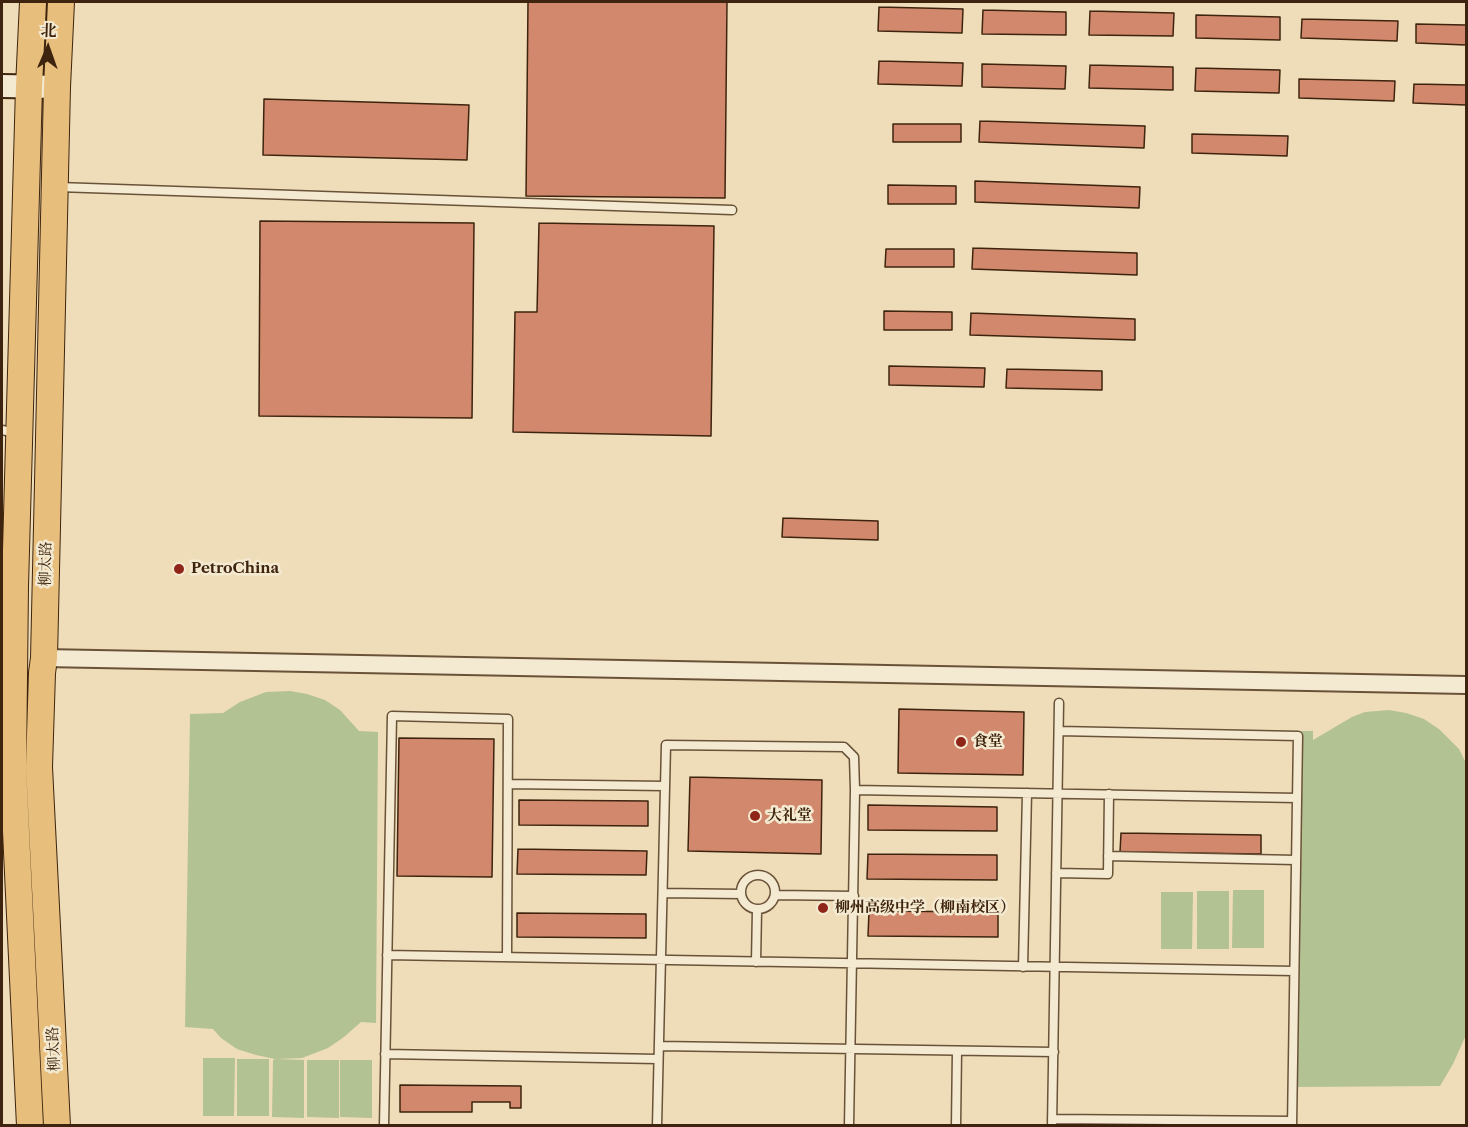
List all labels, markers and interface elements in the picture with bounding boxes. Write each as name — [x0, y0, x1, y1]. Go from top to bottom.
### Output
north arrow — [18, 18, 78, 78]
text: 北 — [40, 20, 57, 40]
street label: 柳太路 — [37, 541, 55, 587]
place label: PetroChina — [191, 560, 279, 578]
marker: PetroChina — [172, 562, 186, 576]
place label: 食堂 — [973, 733, 1003, 751]
marker: 食堂 — [954, 735, 968, 749]
place label: 大礼堂 — [767, 807, 812, 825]
marker: 大礼堂 — [748, 809, 762, 823]
place label: 柳州高级中学（柳南校区） — [835, 899, 1015, 917]
marker: 柳州高级中学（柳南校区） — [816, 901, 830, 915]
street label: 柳太路 — [44, 1026, 64, 1072]

